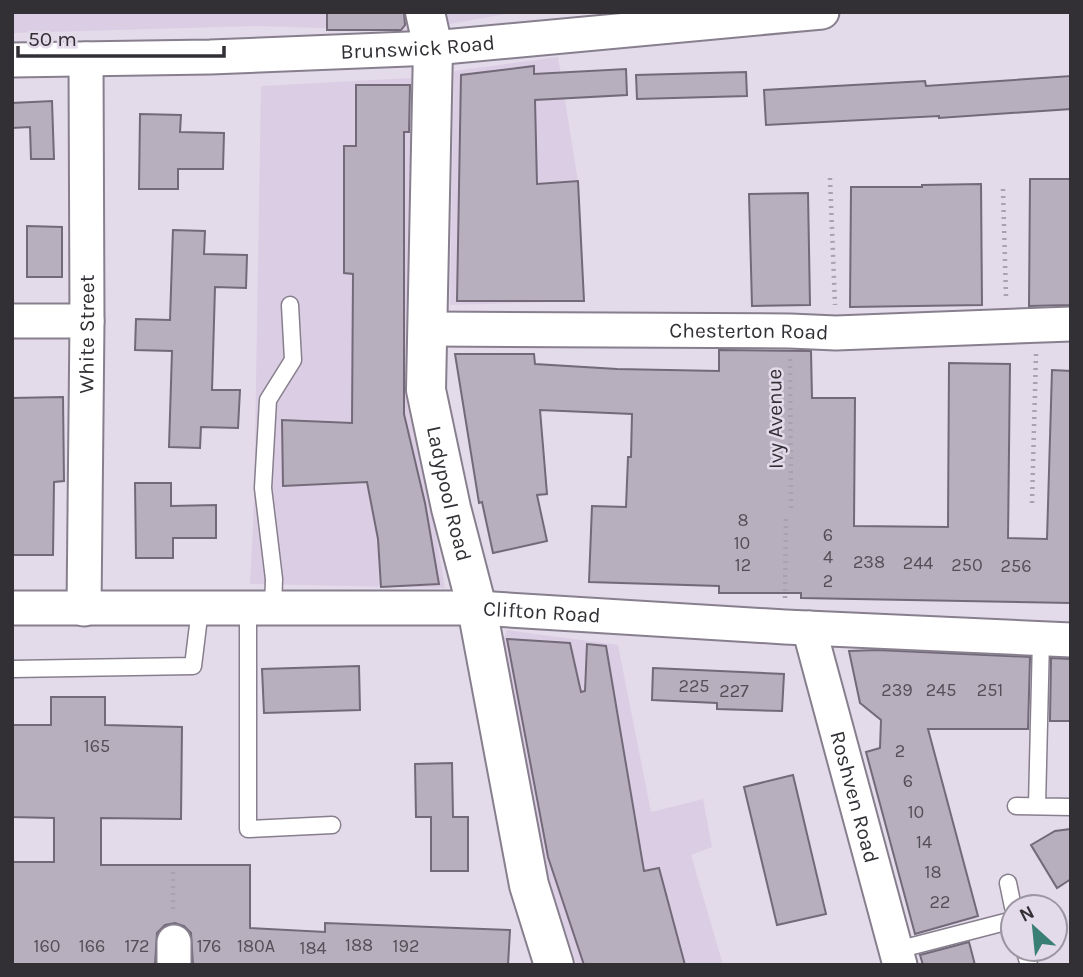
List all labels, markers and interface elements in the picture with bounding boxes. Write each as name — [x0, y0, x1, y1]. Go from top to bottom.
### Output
scale bar — [18, 14, 224, 58]
text: 50 m — [28, 27, 77, 51]
street label: Brunswick Road — [340, 30, 496, 64]
street label: White Street — [74, 274, 99, 394]
street label: Chesterton Road — [669, 318, 829, 345]
street label: Ivy Avenue — [762, 369, 788, 469]
street label: Ladypool Road — [422, 424, 476, 564]
house number: 8 — [737, 509, 749, 531]
house number: 6 — [823, 524, 833, 546]
house number: 10 — [734, 532, 750, 554]
house number: 4 — [823, 546, 833, 568]
house number: 238 — [853, 551, 885, 573]
house number: 244 — [903, 552, 933, 574]
house number: 12 — [735, 554, 751, 576]
house number: 250 — [951, 554, 983, 576]
house number: 256 — [1001, 555, 1031, 577]
house number: 2 — [823, 570, 833, 592]
street label: Clifton Road — [482, 596, 601, 628]
house number: 225 — [678, 675, 710, 697]
house number: 239 — [881, 679, 913, 701]
house number: 245 — [926, 679, 956, 701]
house number: 251 — [977, 679, 1003, 701]
house number: 227 — [719, 680, 749, 702]
street label: Roshven Road — [825, 728, 884, 865]
house number: 165 — [84, 735, 110, 757]
house number: 2 — [895, 740, 905, 762]
house number: 6 — [903, 770, 913, 792]
house number: 10 — [908, 801, 924, 823]
house number: 14 — [916, 831, 932, 853]
house number: 18 — [924, 861, 942, 883]
house number: 22 — [930, 891, 950, 913]
north arrow — [999, 893, 1069, 963]
text: N — [1016, 901, 1038, 927]
house number: 188 — [345, 934, 373, 956]
house number: 160 — [34, 935, 60, 957]
house number: 166 — [79, 935, 105, 957]
house number: 172 — [125, 935, 149, 957]
house number: 176 — [197, 935, 221, 957]
house number: 180A — [237, 935, 275, 957]
house number: 192 — [393, 935, 419, 957]
house number: 184 — [299, 937, 327, 959]

